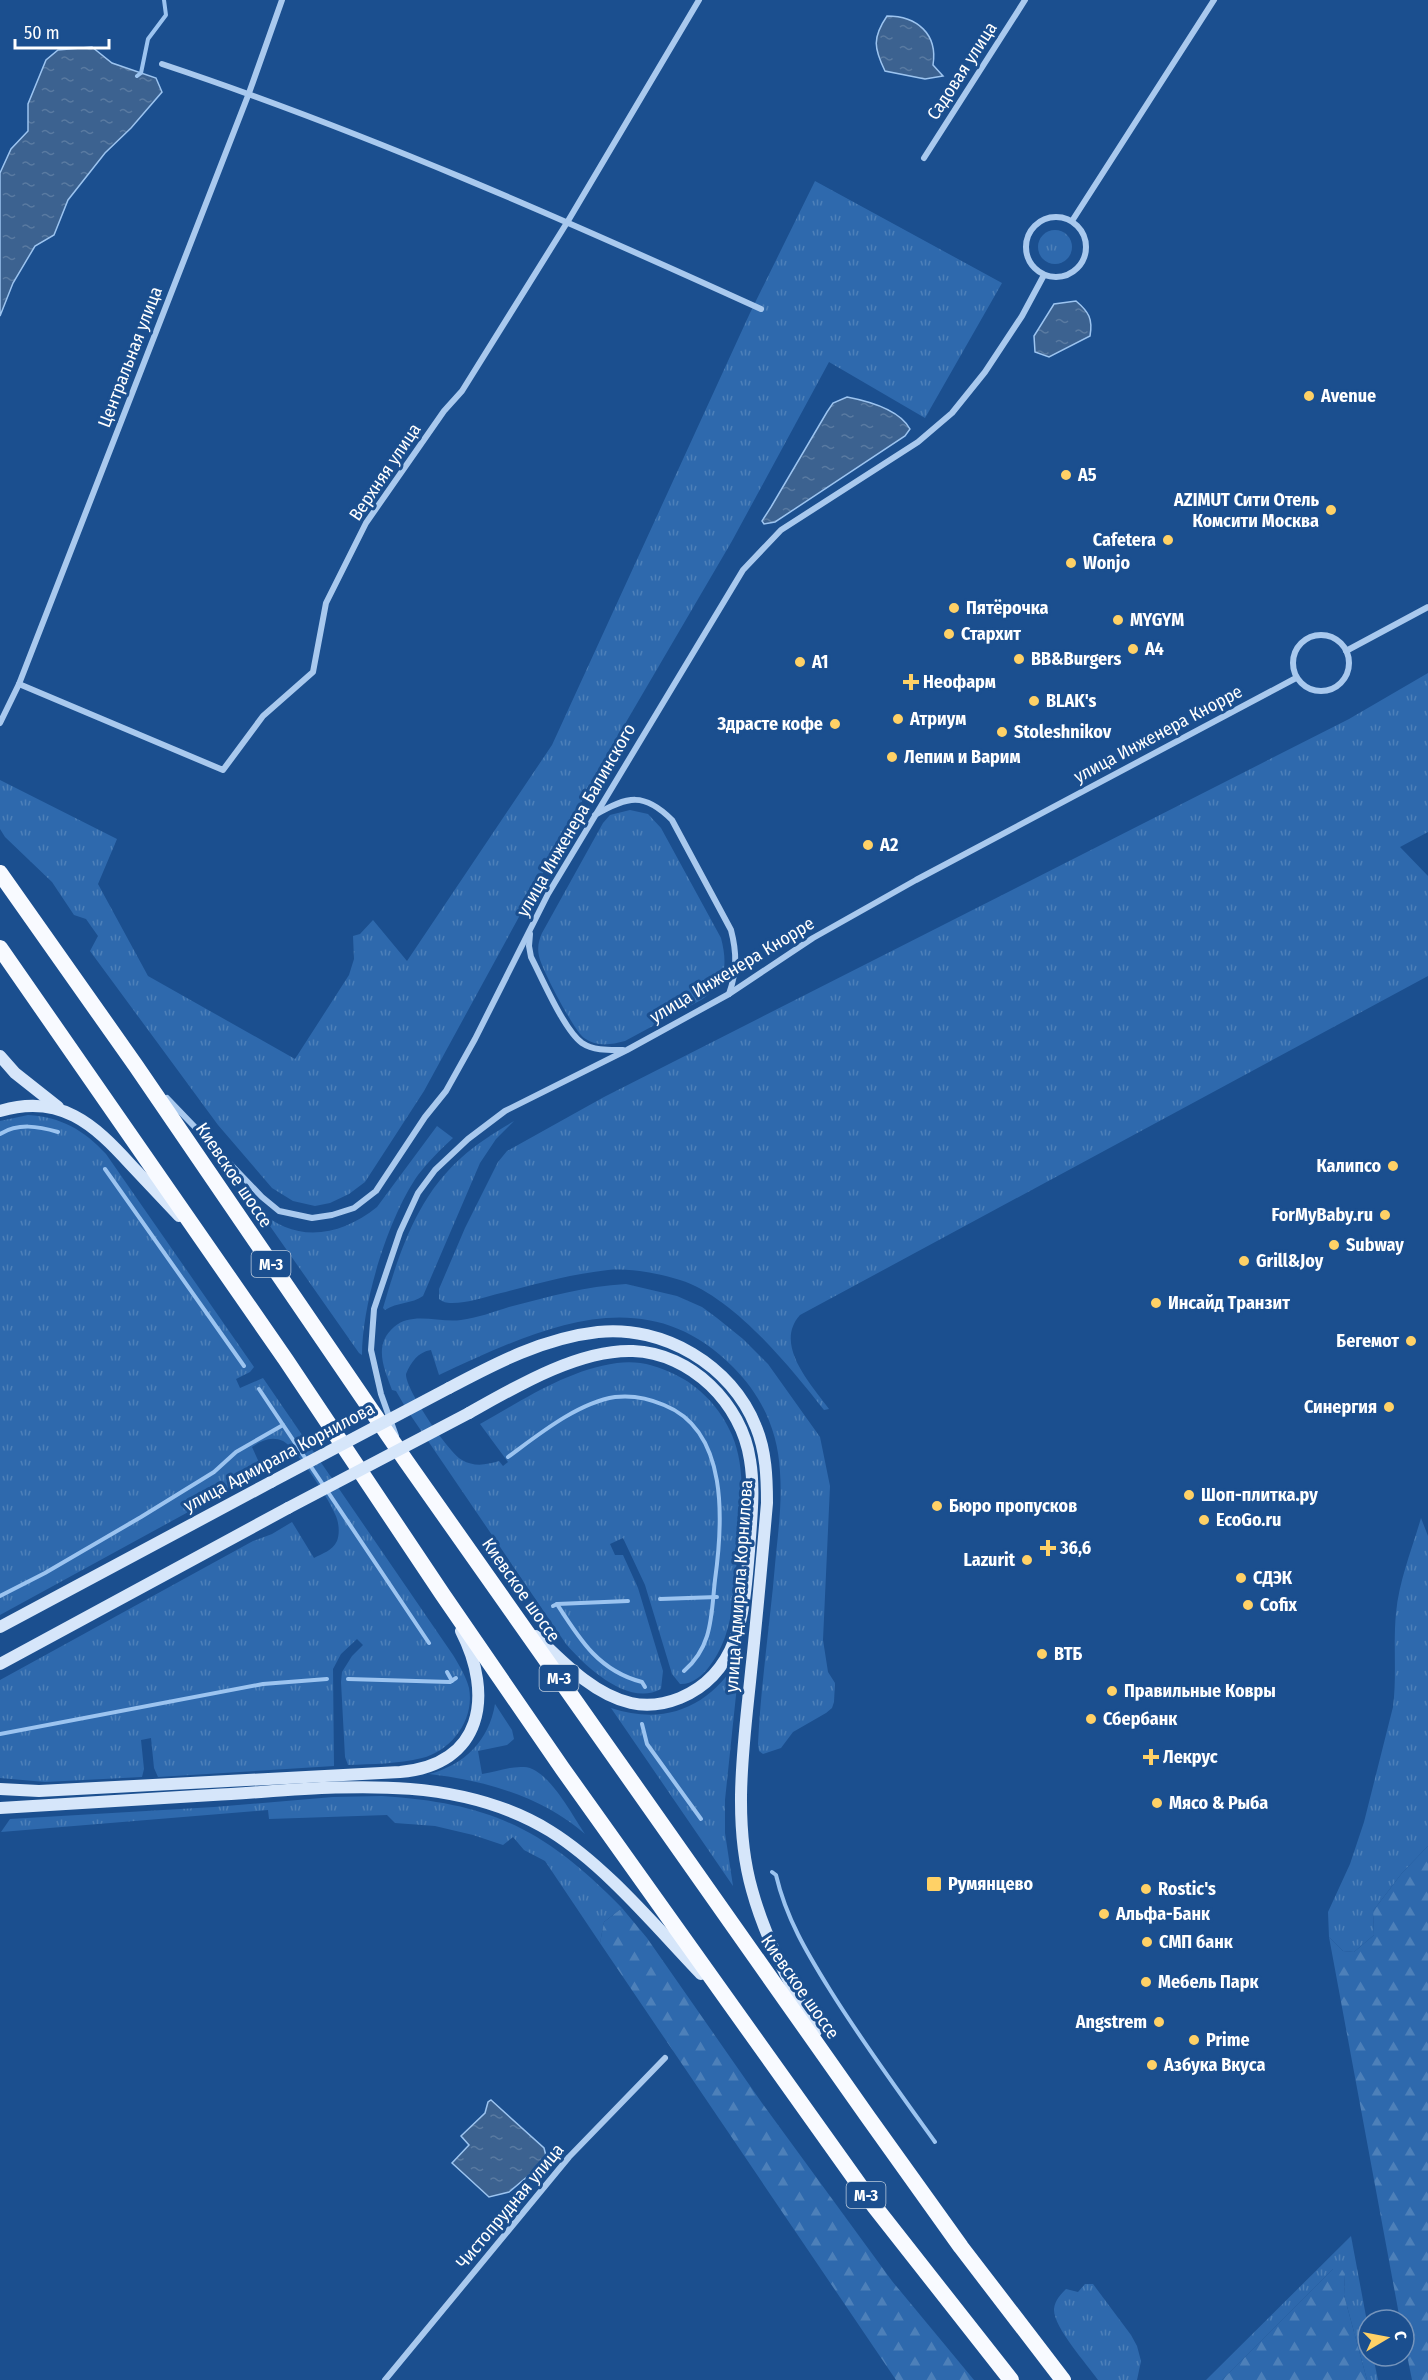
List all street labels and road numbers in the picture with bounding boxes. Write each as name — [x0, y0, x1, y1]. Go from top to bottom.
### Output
street label: Садовая улица — [922, 18, 1002, 124]
street label: Центральная улица — [93, 283, 167, 431]
street label: Верхняя улица — [344, 419, 426, 525]
street label: улица Инженера Кнорре — [1070, 680, 1246, 788]
street label: улица Инженера Балинского — [512, 720, 640, 920]
street label: улица Инженера Кнорре — [646, 912, 818, 1028]
street label: Киевское шоссе — [191, 1118, 277, 1232]
road number: М-3 — [252, 1251, 290, 1277]
street label: улица Адмирала Корнилова — [180, 1397, 378, 1517]
street label: улица Адмирала Корнилова — [721, 1479, 757, 1693]
street label: Киевское шоссе — [477, 1534, 565, 1646]
road number: М-3 — [540, 1665, 578, 1691]
street label: Киевское шоссе — [756, 1931, 844, 2043]
street label: Чистопрудная улица — [451, 2139, 569, 2273]
road number: М-3 — [846, 2182, 886, 2208]

